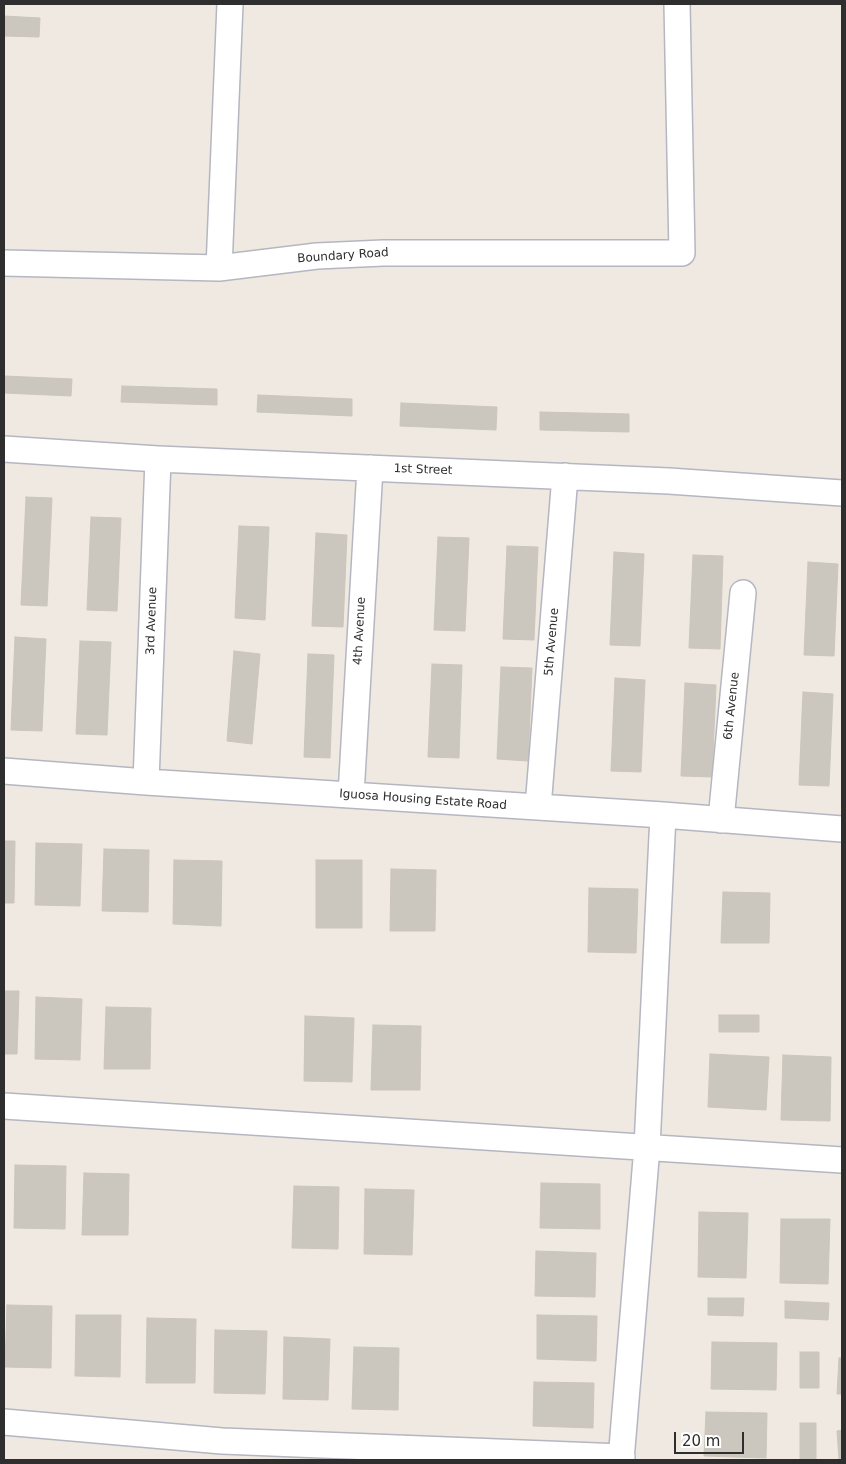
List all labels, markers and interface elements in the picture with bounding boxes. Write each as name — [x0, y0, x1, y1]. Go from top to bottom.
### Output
street label: Boundary Road — [297, 246, 389, 266]
street label: 1st Street — [393, 462, 453, 478]
street label: 3rd Avenue — [144, 587, 160, 655]
street label: 4th Avenue — [351, 596, 369, 666]
street label: 5th Avenue — [542, 607, 562, 677]
street label: 6th Avenue — [721, 671, 743, 741]
street label: Iguosa Housing Estate Road — [339, 787, 507, 813]
scale bar — [676, 1422, 746, 1454]
text: 20 m — [682, 1432, 720, 1450]

